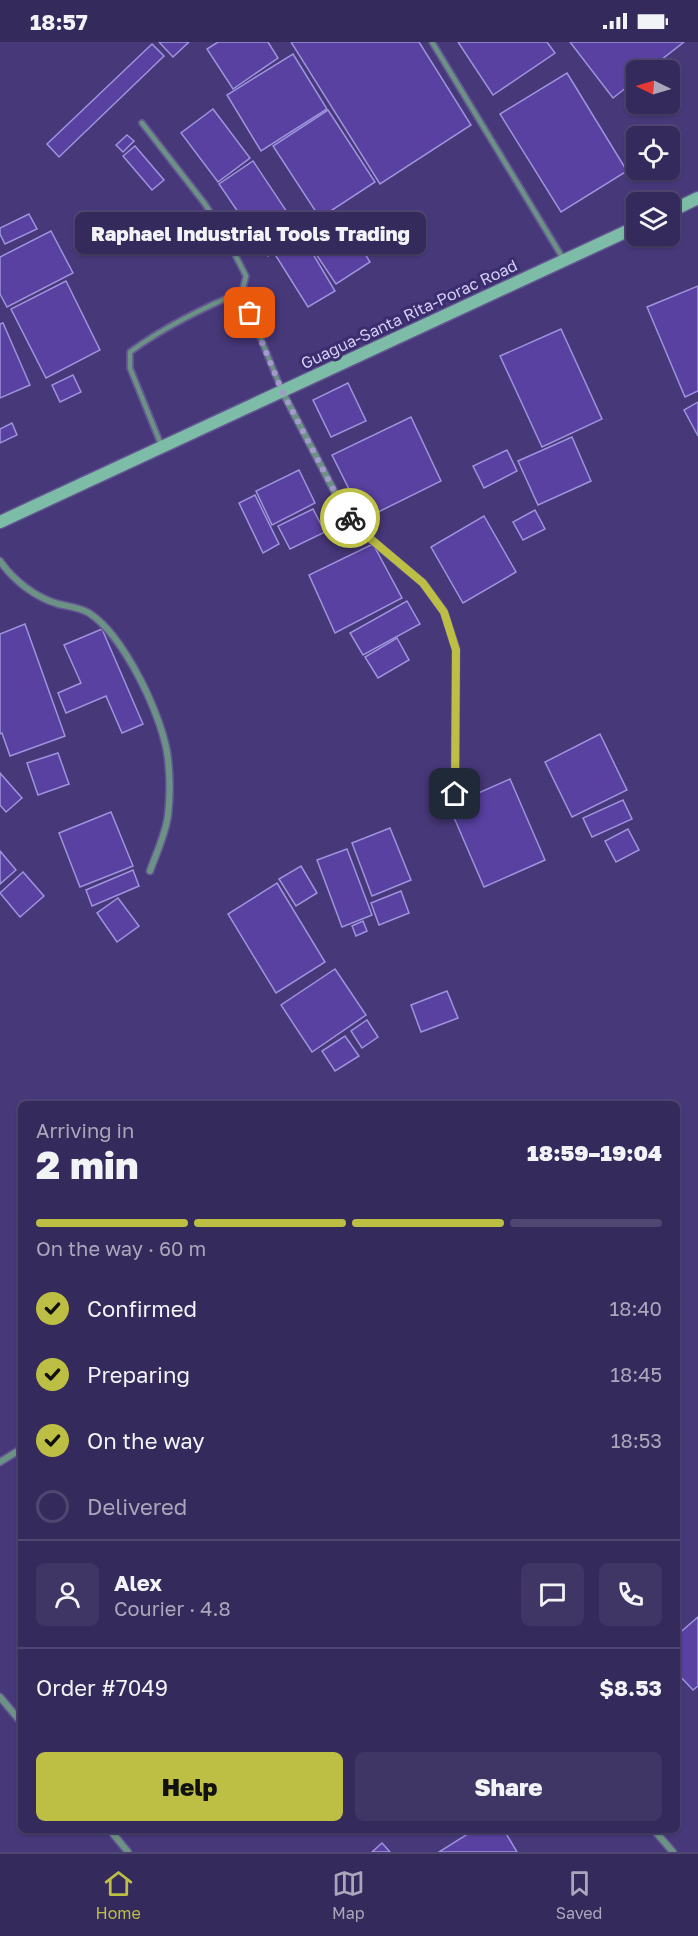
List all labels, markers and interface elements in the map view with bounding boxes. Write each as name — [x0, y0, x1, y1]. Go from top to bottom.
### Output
text: 18:57 — [30, 8, 88, 35]
north arrow — [626, 60, 680, 114]
map controls — [626, 60, 680, 246]
button: locate — [626, 126, 680, 180]
button: layers — [626, 192, 680, 246]
callout: Raphael Industrial Tools Trading — [74, 211, 425, 253]
text: Raphael Industrial Tools Trading — [91, 221, 410, 245]
street label: Guagua-Santa Rita-Porac Road — [298, 255, 520, 373]
pin — [224, 287, 275, 338]
icon: bag — [233, 296, 266, 329]
courier — [320, 488, 380, 548]
icon: bike — [334, 502, 367, 535]
pin — [429, 768, 480, 819]
icon: home — [438, 777, 471, 810]
text: Arriving in — [36, 1118, 134, 1142]
text: 18:59–19:04 — [527, 1139, 662, 1166]
text: 2 min — [36, 1141, 139, 1188]
text: On the way · 60 m — [36, 1236, 206, 1260]
icon: check — [36, 1292, 69, 1325]
text: Confirmed — [87, 1295, 197, 1322]
text: 18:40 — [610, 1296, 662, 1320]
icon: check — [36, 1358, 69, 1391]
text: Preparing — [87, 1361, 190, 1388]
text: 18:45 — [610, 1362, 662, 1386]
icon: check — [36, 1424, 69, 1457]
text: On the way — [87, 1427, 205, 1454]
text: 18:53 — [611, 1428, 662, 1452]
text: Delivered — [87, 1493, 187, 1520]
button: person — [36, 1563, 99, 1626]
button: chat — [521, 1563, 584, 1626]
button: phone — [599, 1563, 662, 1626]
text: Alex — [114, 1569, 162, 1596]
text: Courier · 4.8 — [114, 1596, 231, 1620]
text: Order #7049 — [36, 1674, 168, 1701]
text: $8.53 — [599, 1674, 662, 1701]
button: Help — [36, 1752, 343, 1821]
button: Share — [355, 1752, 662, 1821]
tab: Home — [96, 1867, 141, 1923]
tab: Map — [332, 1867, 365, 1923]
tab: Saved — [556, 1867, 602, 1923]

